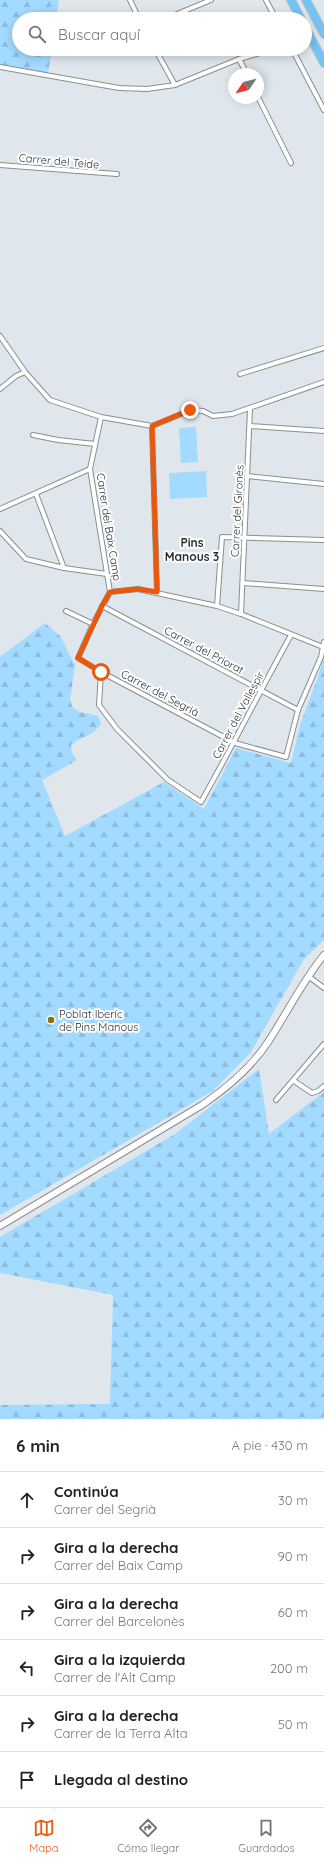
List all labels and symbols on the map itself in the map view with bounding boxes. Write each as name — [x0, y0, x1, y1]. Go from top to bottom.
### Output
north arrow — [228, 68, 264, 104]
street label: Carrer del Teide — [18, 151, 100, 171]
route end — [181, 401, 199, 419]
street label: Carrer del Gironès — [228, 465, 246, 557]
street label: Carrer del Baix Camp — [94, 472, 124, 582]
district label: Pins Manous 3 — [165, 535, 219, 564]
street label: Carrer del Priorat — [162, 623, 246, 677]
route start — [92, 663, 110, 681]
street label: Carrer del Segrià — [119, 667, 201, 719]
street label: Carrer del Vallespir — [209, 668, 267, 761]
place label: Poblat Iberíc de Pins Manous — [59, 1007, 139, 1034]
marker: Poblat Iberíc de Pins Manous — [46, 1015, 56, 1025]

